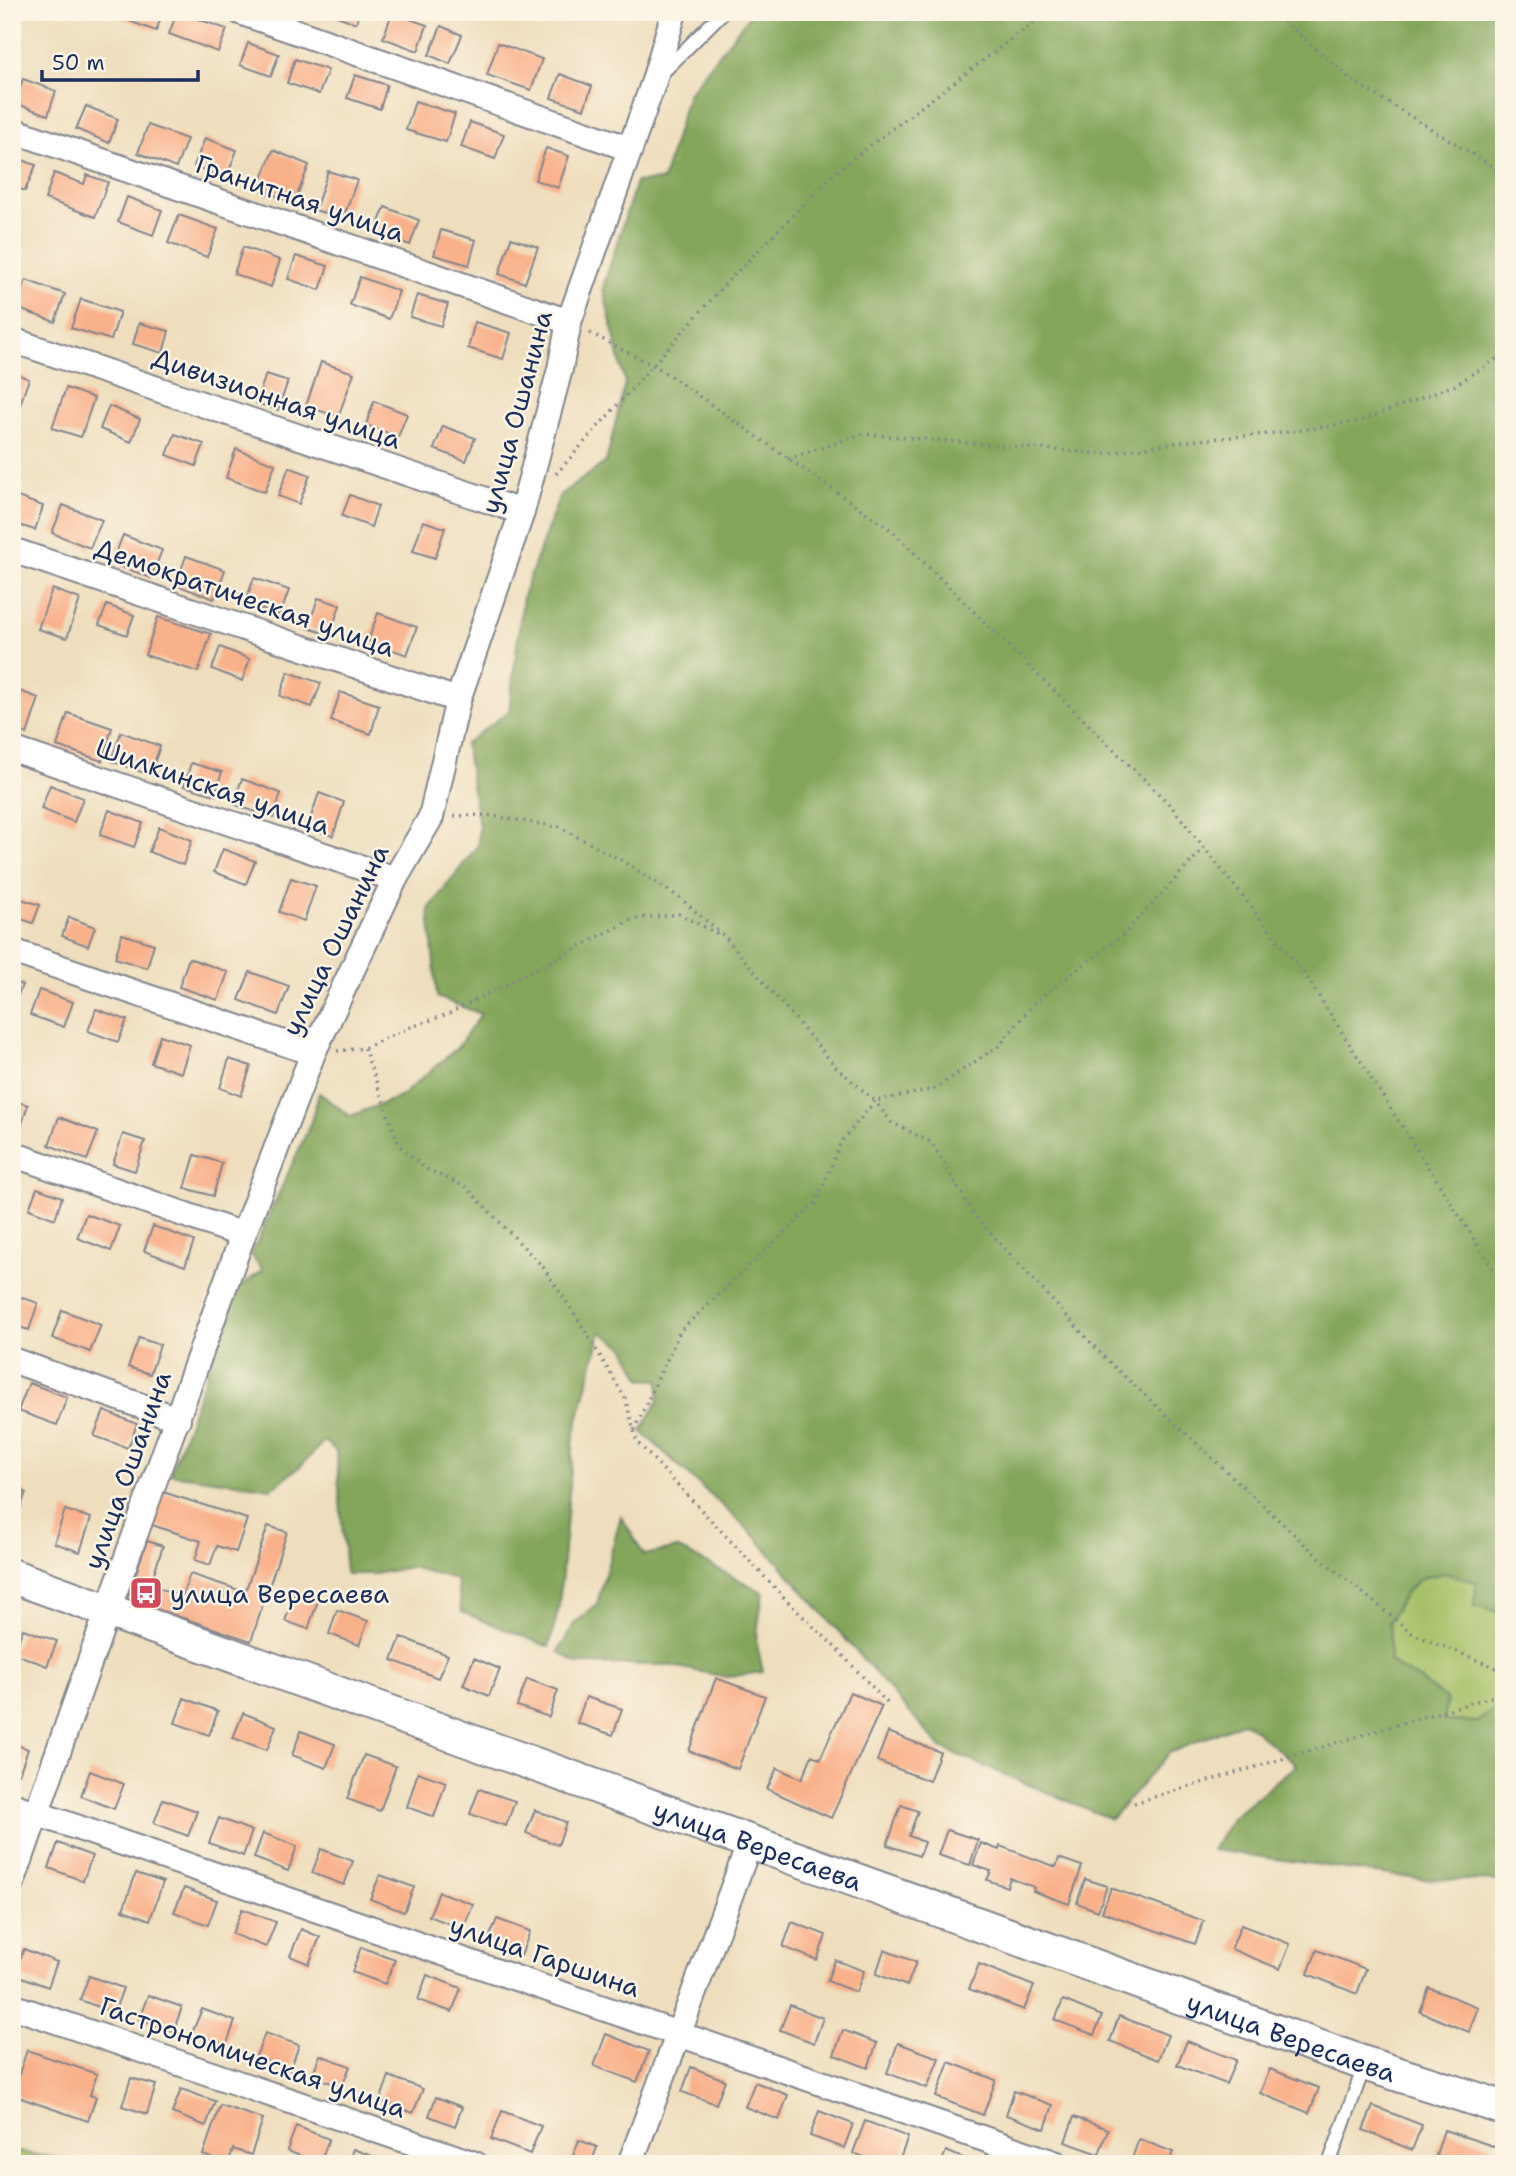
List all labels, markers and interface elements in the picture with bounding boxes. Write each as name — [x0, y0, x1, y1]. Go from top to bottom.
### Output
scale bar — [42, 38, 198, 82]
text: 50 m — [52, 49, 105, 77]
street label: Гранитная улица — [191, 146, 409, 250]
street label: улица Ошанина — [472, 307, 560, 517]
street label: Дивизионная улица — [148, 339, 406, 457]
street label: Демократическая улица — [91, 529, 399, 665]
street label: Шилкинская улица — [91, 729, 335, 843]
street label: улица Ошанина — [274, 839, 396, 1041]
street label: улица Ошанина — [75, 1366, 179, 1574]
bus stop icon: улица Вересаева — [127, 1574, 165, 1612]
place label: улица Вересаева — [170, 1576, 389, 1611]
street label: улица Вересаева — [649, 1791, 867, 1899]
street label: улица Гаршина — [445, 1907, 645, 2005]
street label: улица Вересаева — [1182, 1983, 1400, 2090]
street label: Гастрономическая улица — [95, 1988, 411, 2126]

